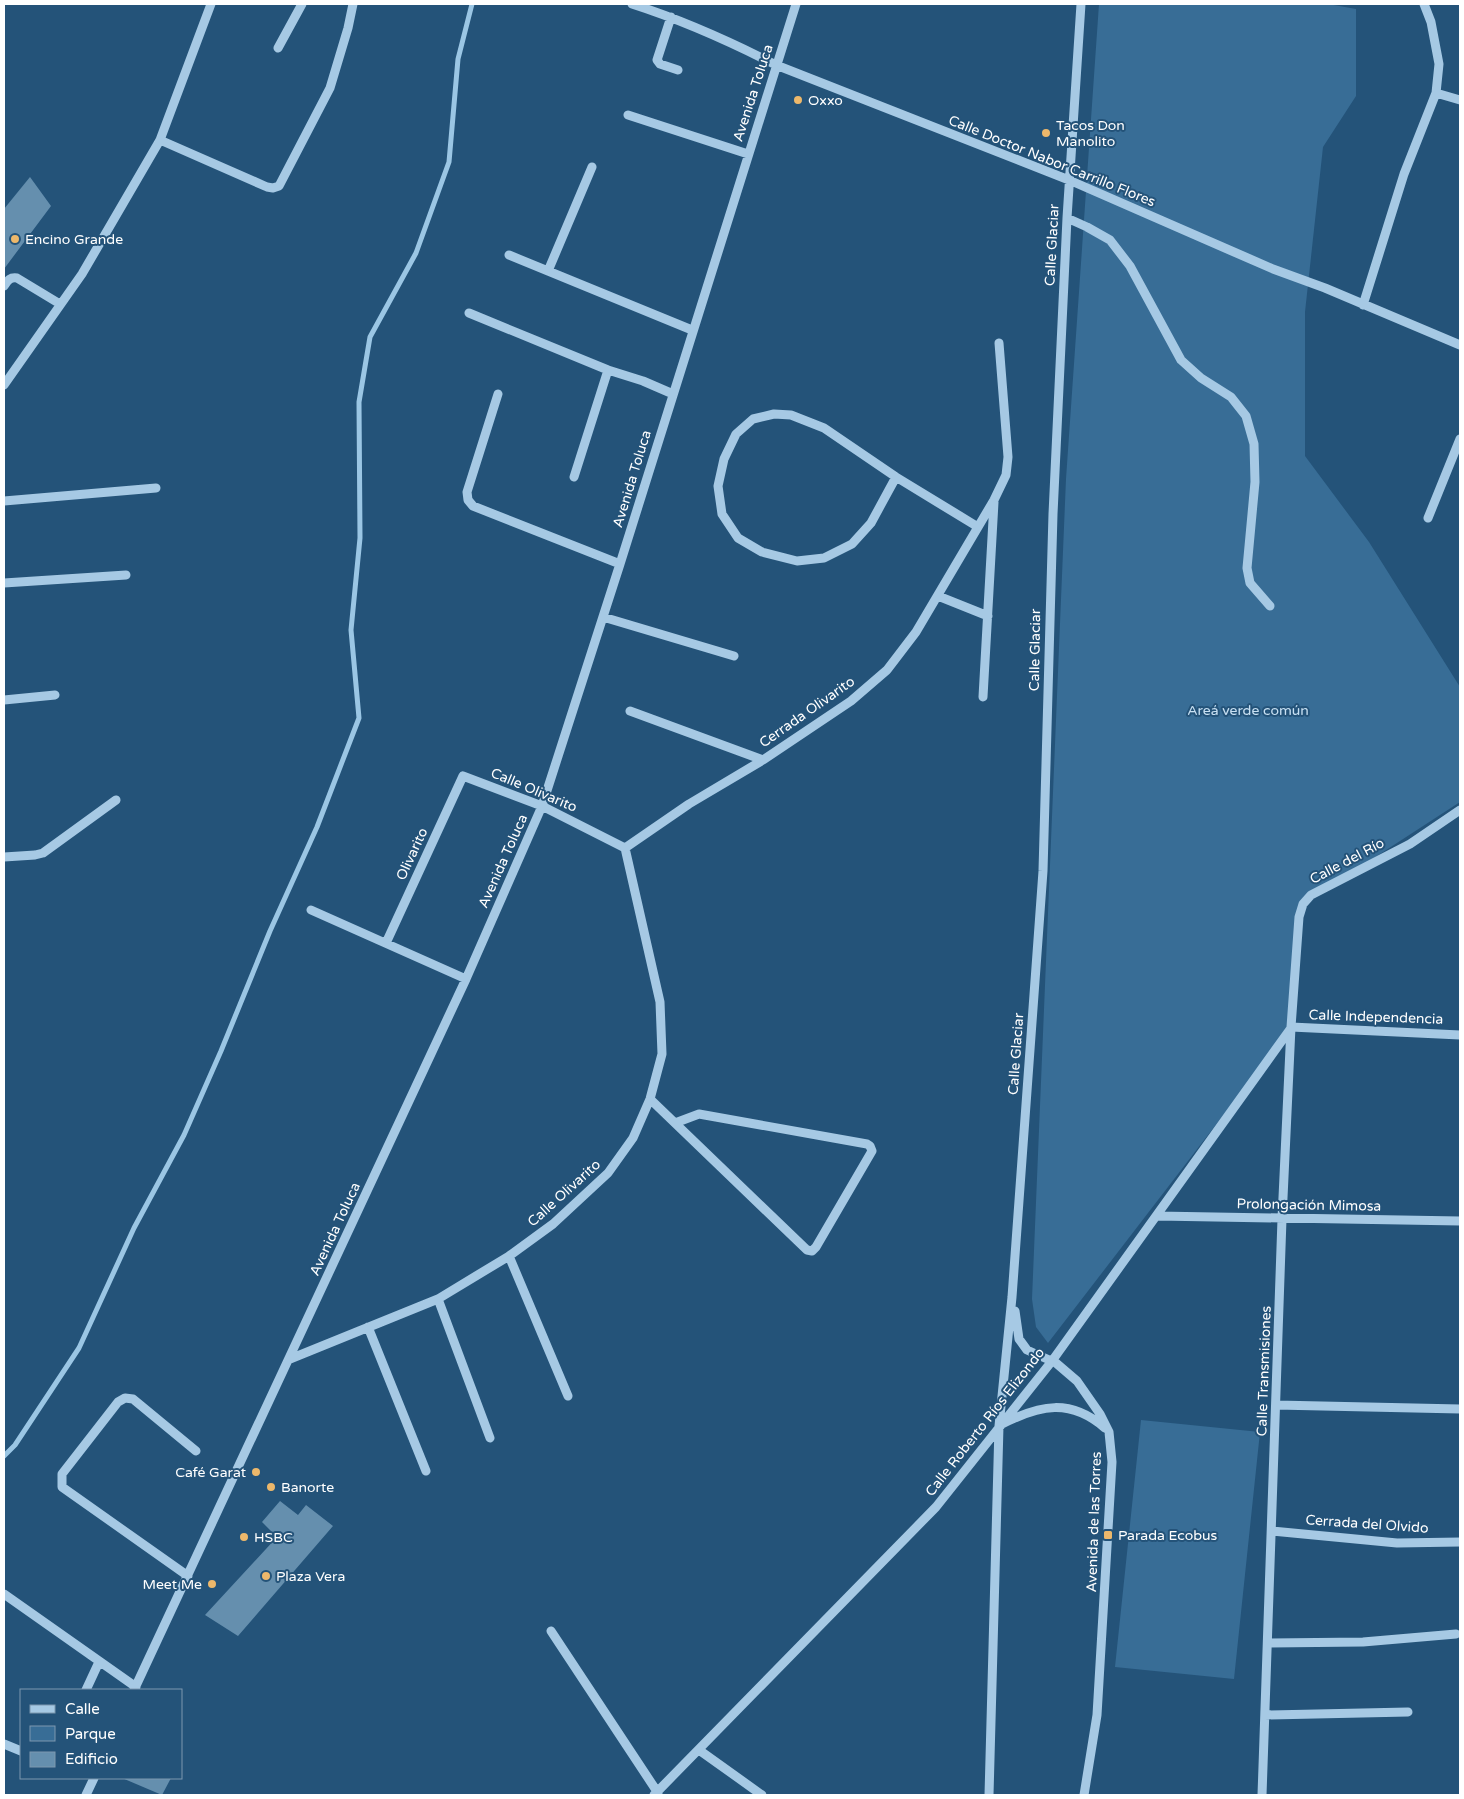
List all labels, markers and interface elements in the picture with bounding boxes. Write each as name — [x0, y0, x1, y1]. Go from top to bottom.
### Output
street label: Avenida Toluca — [729, 42, 777, 144]
place label: Oxxo — [808, 92, 843, 109]
marker: Oxxo — [792, 94, 804, 106]
street label: Calle Doctor Nabor Carrillo Flores — [946, 112, 1158, 211]
place label: Tacos Don Manolito — [1056, 117, 1125, 150]
marker: Tacos Don Manolito — [1040, 127, 1052, 139]
street label: Calle Glaciar — [1041, 203, 1063, 287]
place label: Encino Grande — [25, 231, 123, 248]
marker: Encino Grande — [9, 233, 21, 245]
street label: Avenida Toluca — [609, 428, 655, 530]
street label: Calle Glaciar — [1026, 608, 1044, 691]
street label: Cerrada Olivarito — [756, 673, 858, 751]
park label: Areá verde común — [1187, 702, 1309, 719]
street label: Calle Olivarito — [488, 764, 580, 816]
street label: Avenida Toluca — [475, 811, 531, 911]
street label: Olivarito — [392, 825, 432, 883]
street label: Calle del Río — [1307, 834, 1387, 888]
street label: Calle Independencia — [1308, 1006, 1444, 1028]
street label: Calle Glaciar — [1005, 1012, 1027, 1096]
street label: Calle Olivarito — [524, 1156, 604, 1230]
street label: Avenida Toluca — [306, 1180, 364, 1278]
street label: Prolongación Mimosa — [1237, 1195, 1381, 1215]
street label: Calle Transmisiones — [1253, 1305, 1275, 1437]
street label: Calle Roberto Ríos Elizondo — [922, 1344, 1048, 1500]
street label: Avenida de las Torres — [1083, 1451, 1105, 1593]
place label: Café Garat — [175, 1464, 247, 1481]
marker: Café Garat — [250, 1466, 262, 1478]
place label: Banorte — [281, 1479, 334, 1496]
marker: Banorte — [265, 1481, 277, 1493]
street label: Cerrada del Olvido — [1305, 1511, 1429, 1537]
place label: Parada Ecobus — [1118, 1527, 1217, 1544]
place label: HSBC — [254, 1529, 293, 1546]
marker: Parada Ecobus — [1102, 1529, 1114, 1541]
marker: HSBC — [238, 1531, 250, 1543]
place label: Plaza Vera — [276, 1568, 345, 1585]
marker: Plaza Vera — [260, 1570, 272, 1582]
place label: Meet Me — [143, 1576, 202, 1593]
marker: Meet Me — [206, 1578, 218, 1590]
legend — [20, 1689, 182, 1779]
text: Calle — [65, 1700, 100, 1718]
text: Parque — [65, 1725, 116, 1743]
text: Edificio — [65, 1750, 118, 1768]

